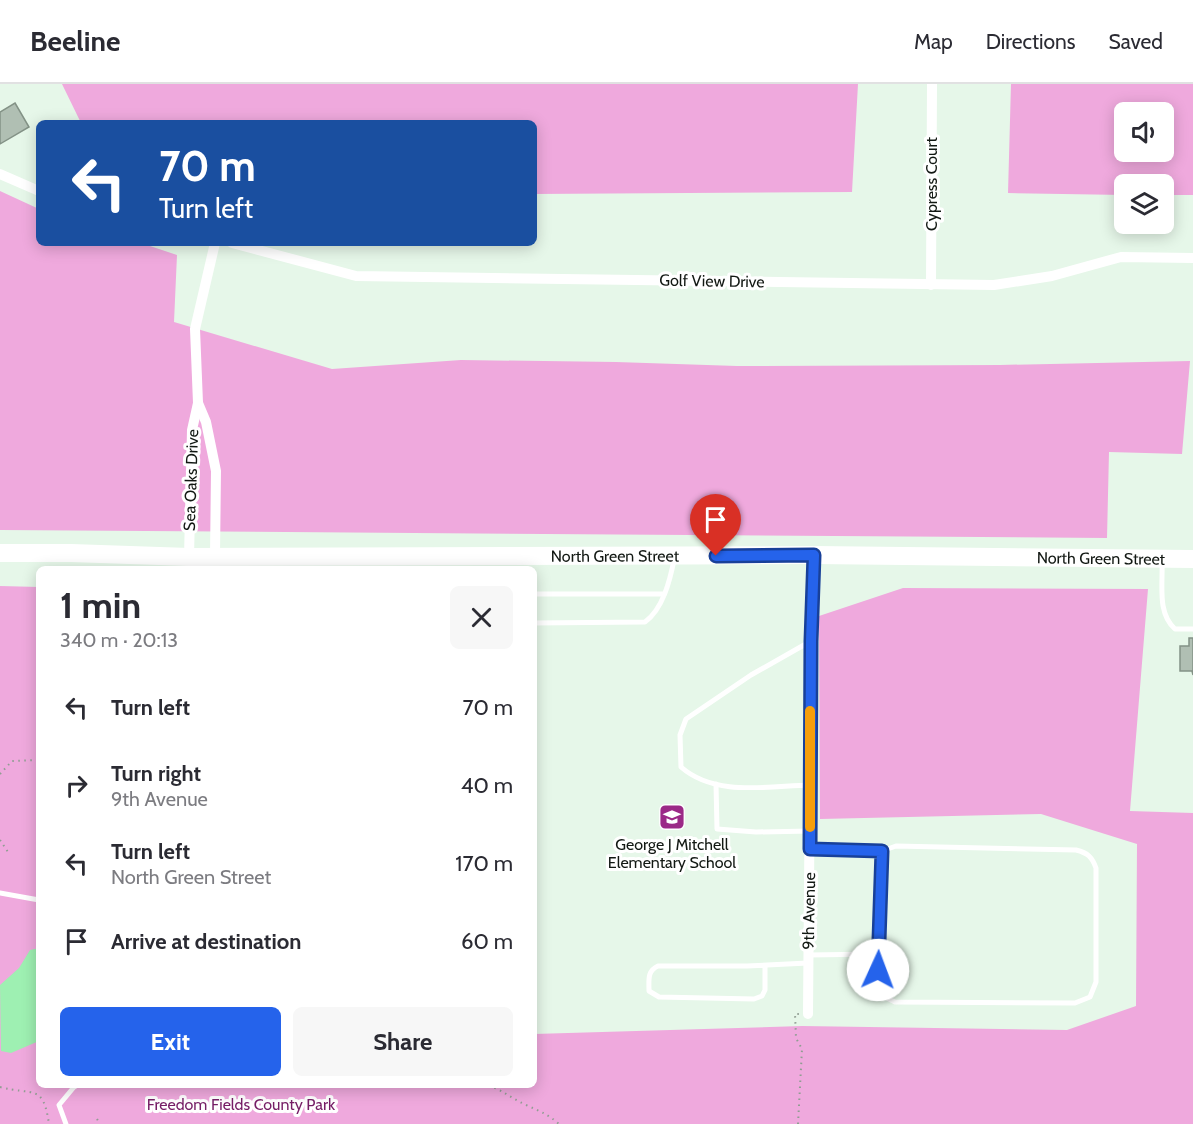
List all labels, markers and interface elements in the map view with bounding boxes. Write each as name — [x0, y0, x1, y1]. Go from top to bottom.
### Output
text: Beeline — [30, 24, 120, 58]
text: Map — [914, 29, 953, 54]
text: Directions — [986, 29, 1075, 54]
text: Saved — [1108, 29, 1163, 54]
map controls — [1114, 102, 1174, 234]
button: sound — [1114, 102, 1174, 162]
street label: Cypress Court — [922, 136, 941, 231]
text: 70 m — [159, 140, 256, 192]
icon: left — [60, 144, 138, 222]
button: layers — [1114, 174, 1174, 234]
text: Turn left — [159, 192, 253, 225]
street label: Golf View Drive — [659, 271, 765, 291]
street label: Sea Oaks Drive — [180, 429, 202, 531]
pin — [690, 494, 741, 556]
icon: arrive — [699, 503, 732, 536]
street label: North Green Street — [551, 546, 680, 565]
street label: North Green Street — [1037, 548, 1166, 568]
text: 1 min — [60, 583, 141, 627]
button: close — [450, 586, 513, 649]
text: 340 m · 20:13 — [60, 628, 178, 652]
icon: left — [60, 691, 93, 724]
text: Turn left — [111, 694, 190, 721]
text: 70 m — [463, 694, 513, 721]
text: Turn right — [111, 760, 201, 787]
icon: right — [60, 769, 93, 802]
text: 40 m — [461, 772, 513, 799]
text: 9th Avenue — [111, 787, 208, 811]
school or university icon: George J Mitchell Elementary School — [657, 802, 687, 832]
place label: George J Mitchell Elementary School — [608, 835, 736, 872]
text: Turn left — [111, 838, 190, 865]
icon: left — [60, 847, 93, 880]
text: 170 m — [455, 850, 513, 877]
text: North Green Street — [111, 865, 271, 889]
street label: 9th Avenue — [799, 872, 819, 950]
icon: arrive — [60, 925, 93, 958]
text: Arrive at destination — [111, 928, 301, 955]
text: 60 m — [461, 928, 513, 955]
position arrow — [846, 938, 910, 1002]
button: Exit — [60, 1007, 281, 1076]
button: Share — [293, 1007, 513, 1076]
park label: Freedom Fields County Park — [147, 1095, 336, 1114]

